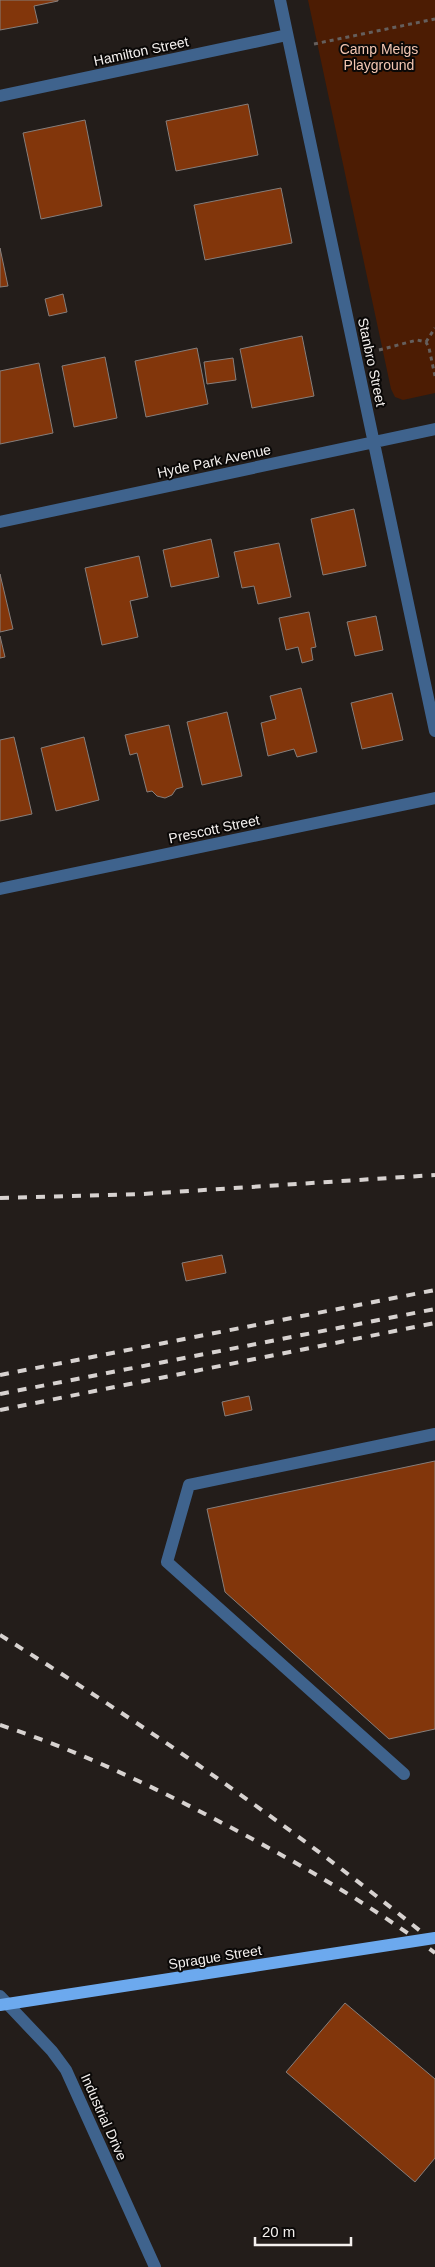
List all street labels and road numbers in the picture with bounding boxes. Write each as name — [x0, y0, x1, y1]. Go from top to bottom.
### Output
street label: Hamilton Street — [92, 33, 190, 69]
street label: Stanbro Street — [355, 316, 389, 408]
street label: Hyde Park Avenue — [156, 441, 272, 481]
street label: Prescott Street — [167, 812, 261, 846]
street label: Sprague Street — [167, 1942, 263, 1972]
street label: Industrial Drive — [78, 2071, 130, 2163]

